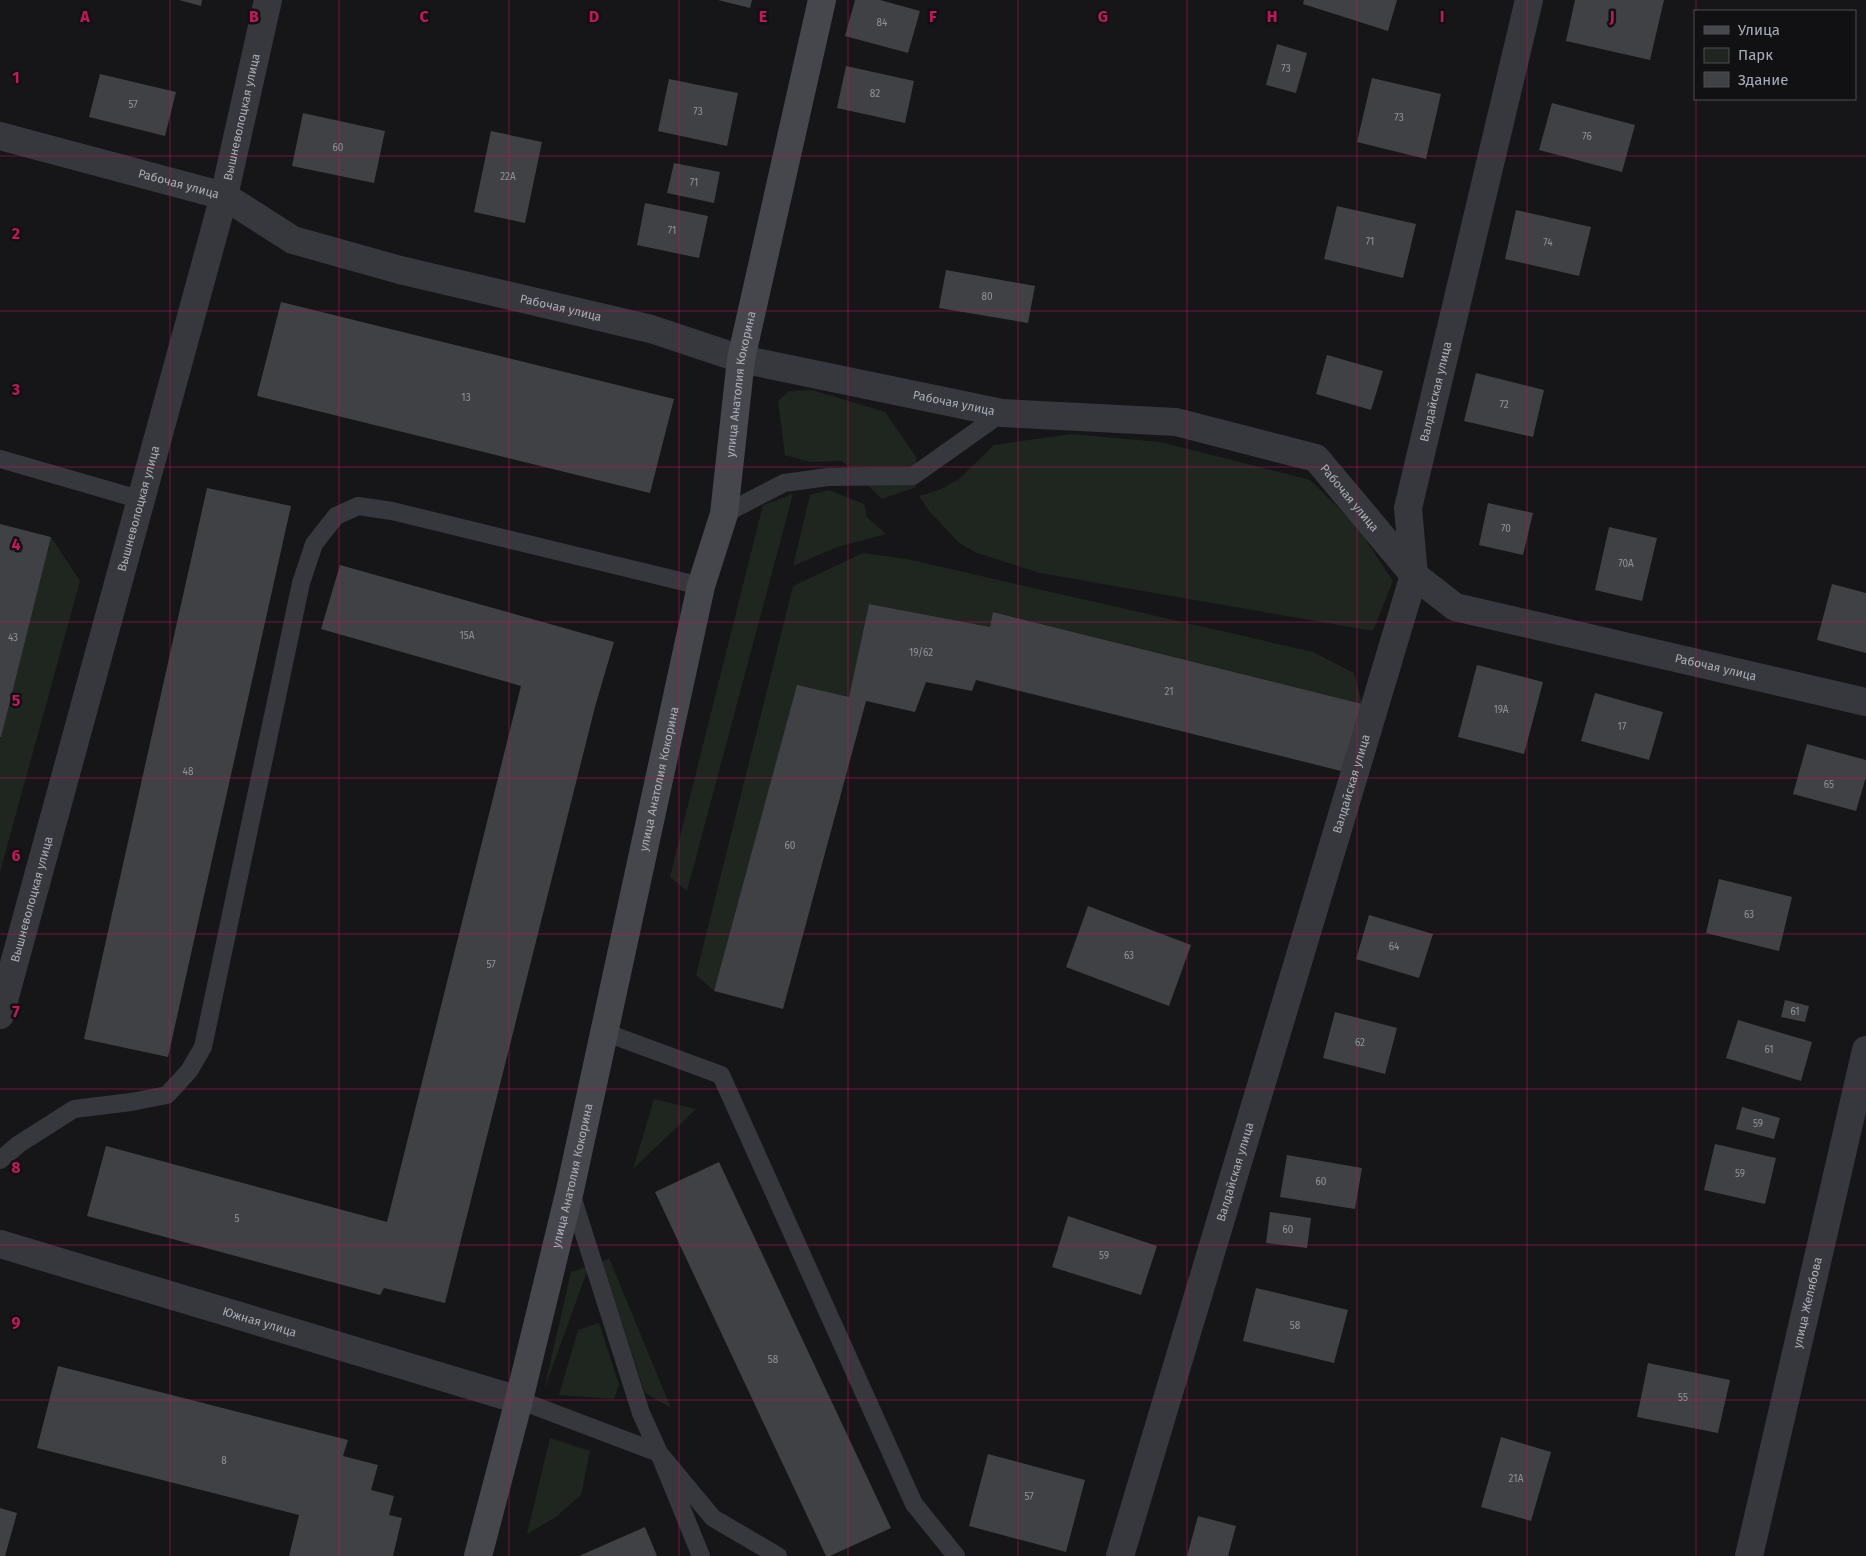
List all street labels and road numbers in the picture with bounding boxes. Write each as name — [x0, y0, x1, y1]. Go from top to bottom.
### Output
street label: Вышневолоцкая улица — [221, 52, 263, 182]
street label: Рабочая улица — [137, 166, 221, 201]
street label: Рабочая улица — [519, 291, 603, 324]
street label: улица Анатолия Кокорина — [723, 310, 759, 458]
street label: Валдайская улица — [1417, 340, 1454, 443]
street label: Рабочая улица — [912, 388, 996, 418]
street label: Вышневолоцкая улица — [115, 444, 162, 573]
street label: Рабочая улица — [1317, 462, 1382, 534]
street label: Рабочая улица — [1673, 651, 1758, 683]
street label: улица Анатолия Кокорина — [637, 705, 682, 853]
street label: Валдайская улица — [1330, 733, 1373, 835]
street label: Вышневолоцкая улица — [8, 835, 56, 964]
street label: улица Анатолия Кокорина — [549, 1102, 596, 1249]
street label: Валдайская улица — [1214, 1121, 1257, 1223]
street label: улица Желябова — [1790, 1256, 1825, 1350]
street label: Южная улица — [221, 1304, 298, 1340]

